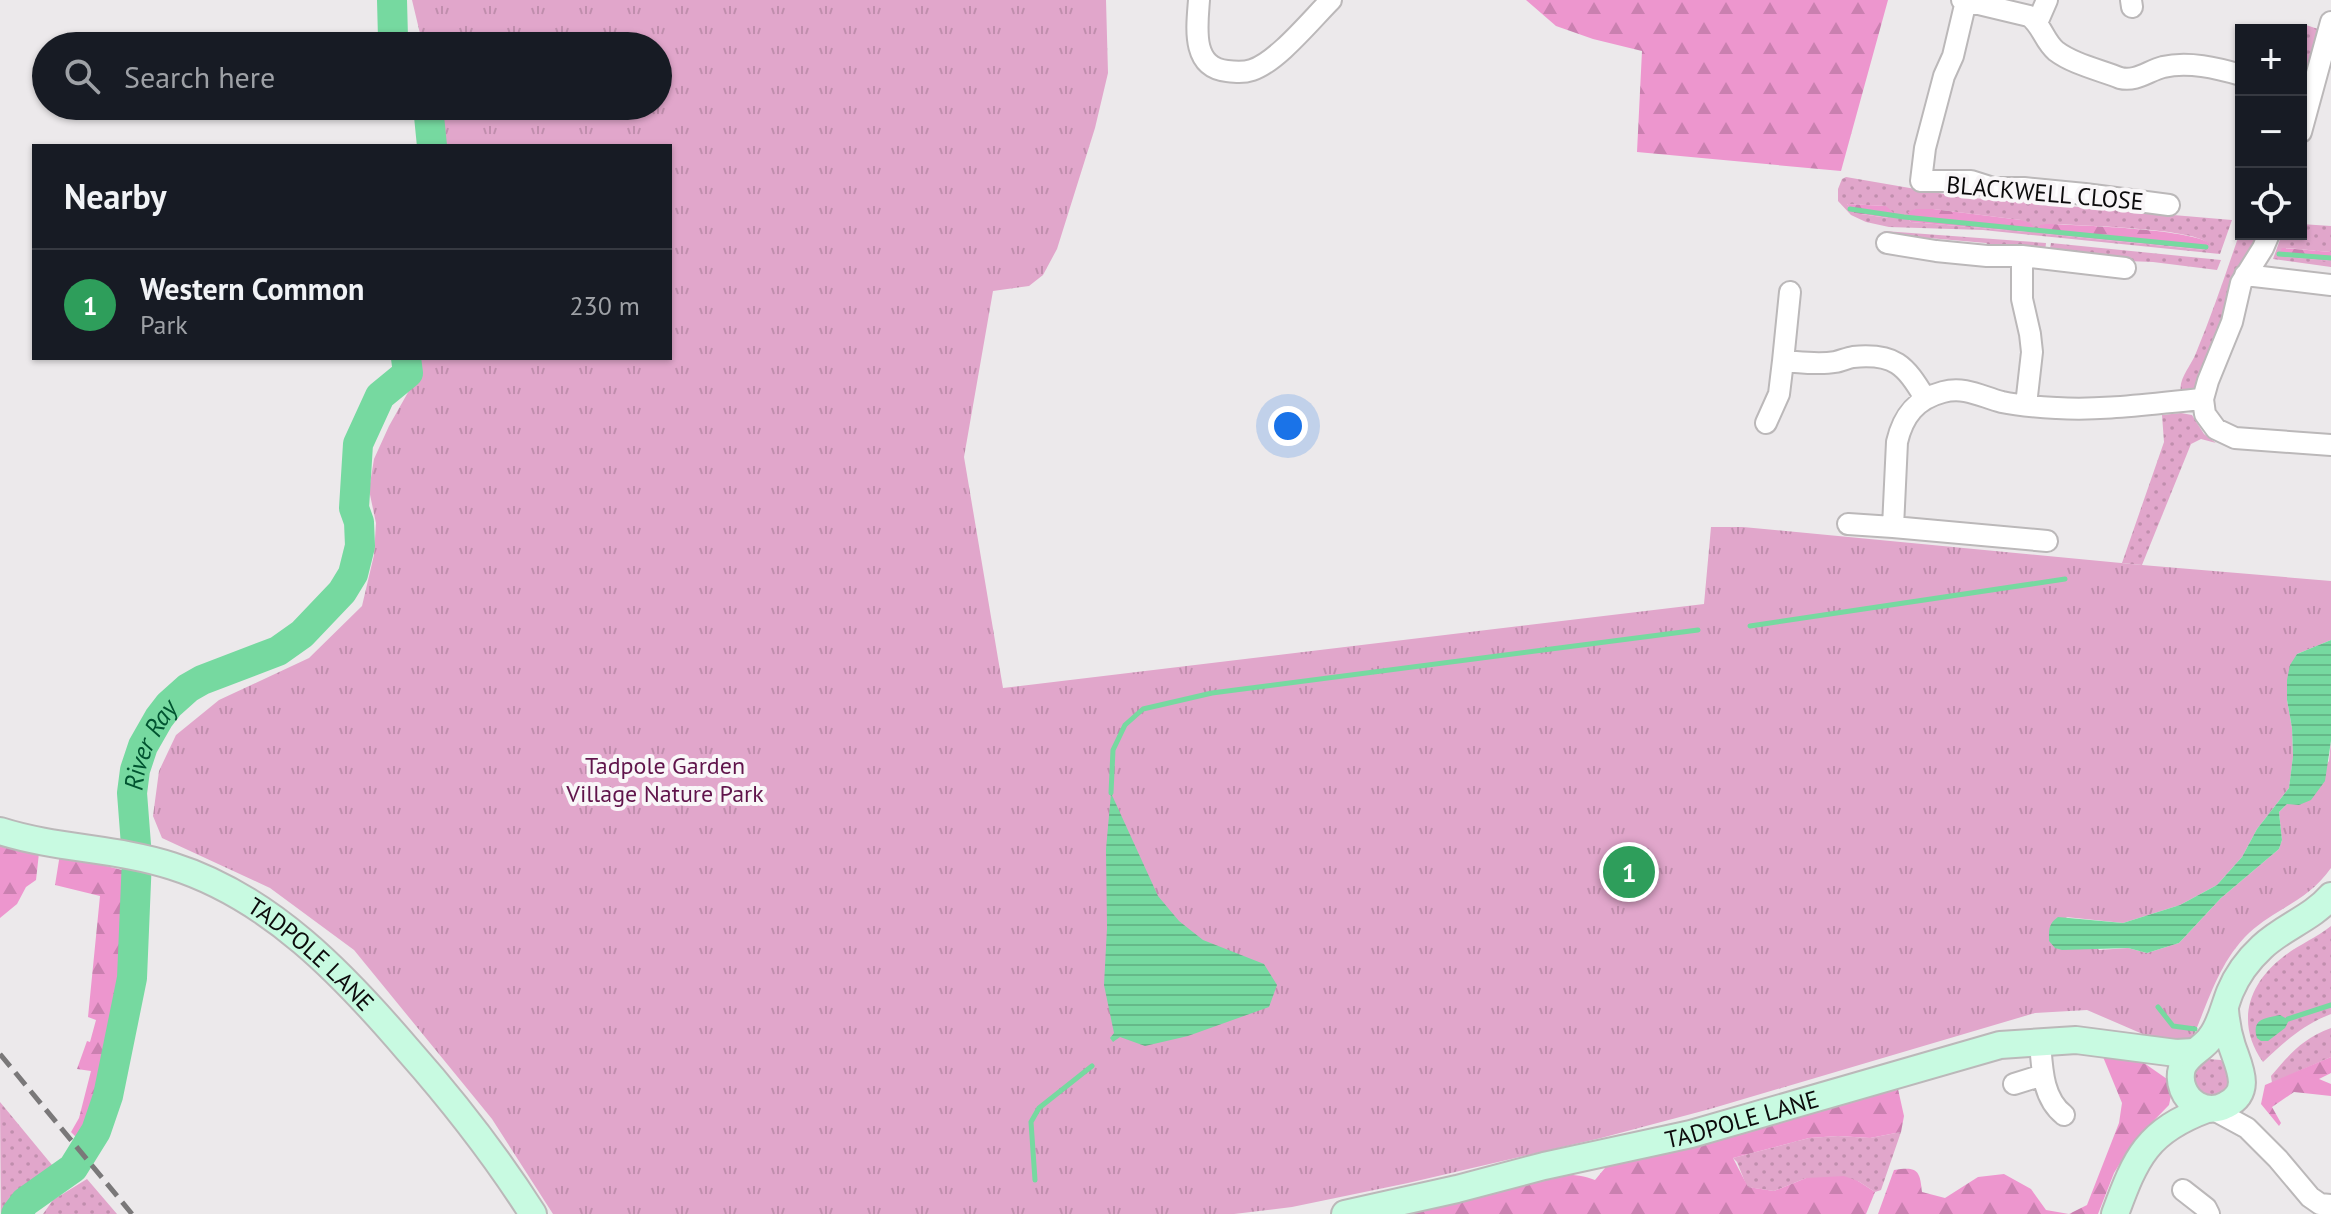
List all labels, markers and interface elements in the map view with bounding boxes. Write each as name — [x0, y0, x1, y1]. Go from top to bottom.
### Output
map controls — [2235, 24, 2307, 240]
button: + — [2235, 24, 2307, 96]
search box — [32, 32, 672, 120]
icon: search — [60, 54, 104, 98]
text: Search here — [124, 57, 275, 96]
button: − — [2235, 96, 2307, 168]
button: locate — [2235, 168, 2307, 240]
street label: BLACKWELL CLOSE — [1945, 169, 2145, 217]
text: Nearby — [64, 174, 166, 218]
text: Western Common — [140, 269, 364, 308]
text: 1 — [83, 289, 97, 322]
text: 230 m — [569, 289, 640, 322]
text: Park — [140, 308, 188, 341]
your location — [1268, 406, 1308, 446]
water label: River Ray — [116, 691, 185, 792]
park label: Tadpole Garden Village Nature Park — [565, 750, 764, 809]
pin: 1 — [1603, 842, 1655, 902]
street label: TADPOLE LANE — [242, 890, 381, 1017]
street label: TADPOLE LANE — [1662, 1083, 1822, 1155]

